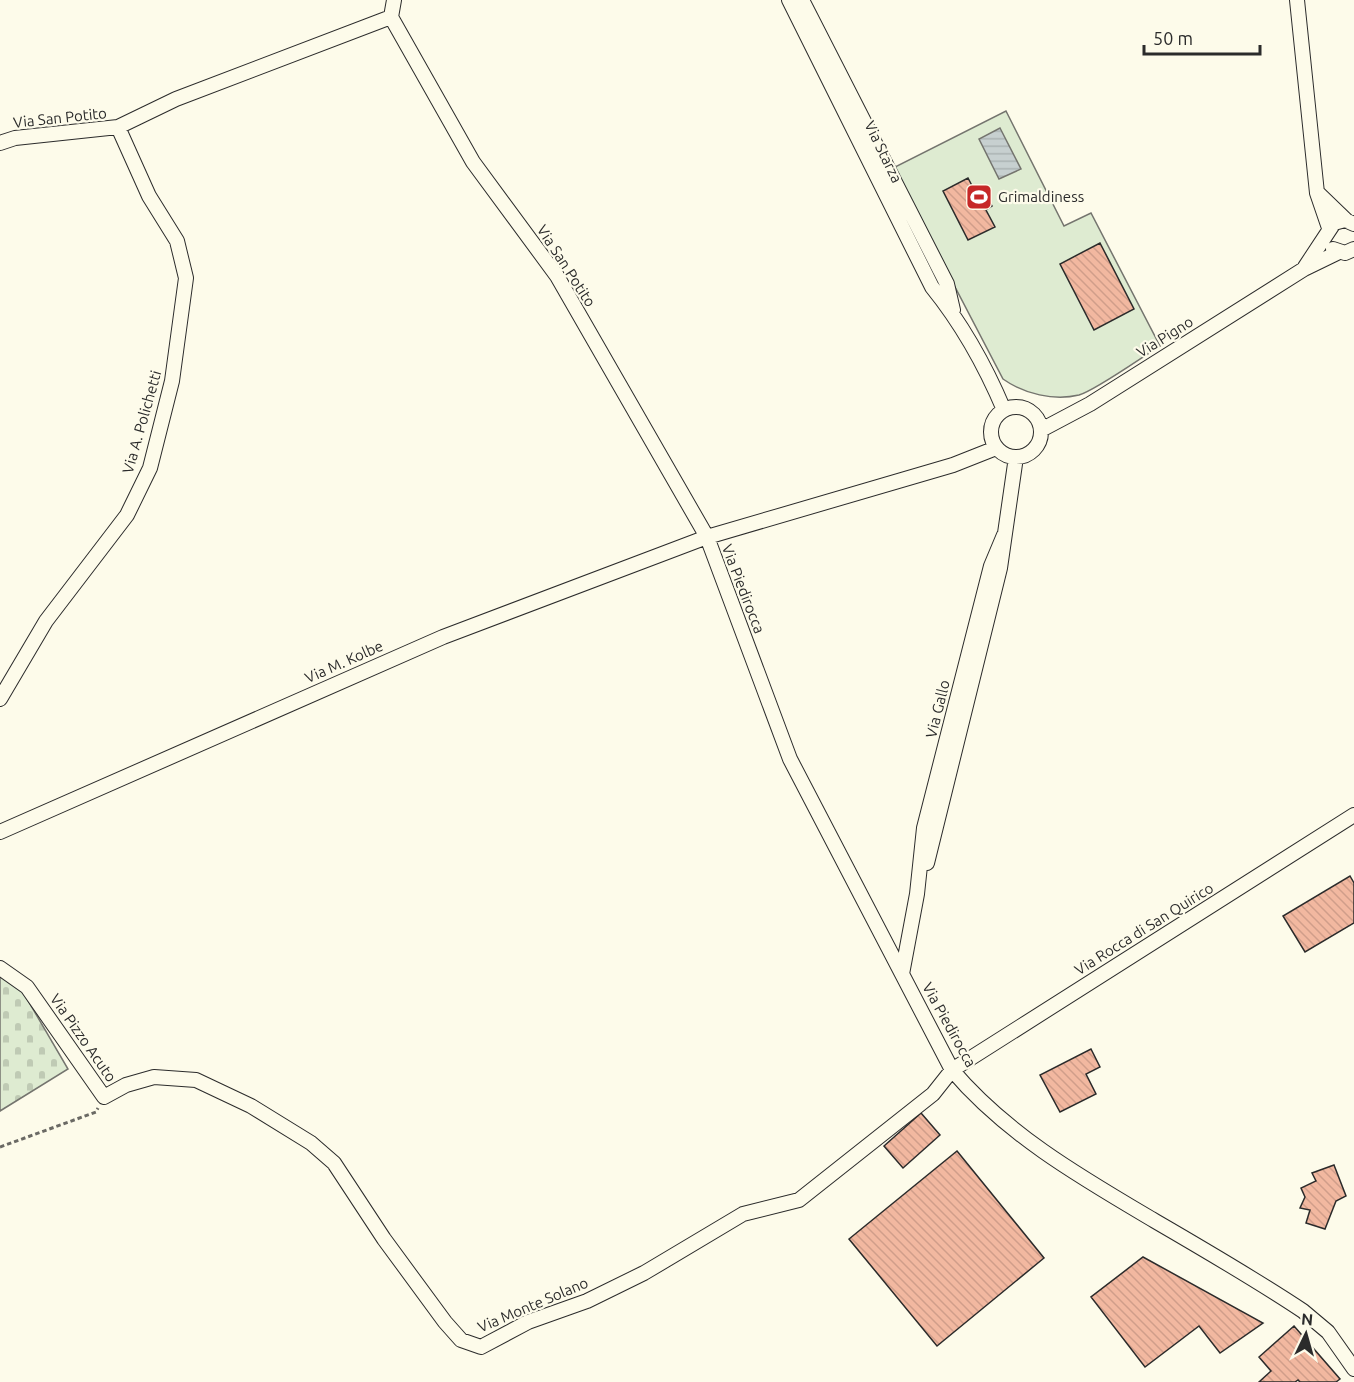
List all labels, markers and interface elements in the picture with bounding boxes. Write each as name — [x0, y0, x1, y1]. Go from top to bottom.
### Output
scale bar — [1144, 18, 1260, 56]
text: 50 m — [1153, 28, 1193, 48]
street label: Via San Potito — [12, 104, 108, 131]
street label: Via Starza — [861, 118, 906, 185]
sports icon: Grimaldiness — [964, 182, 994, 212]
place label: Grimaldiness — [998, 188, 1084, 205]
street label: Via San Potito — [534, 222, 599, 310]
street label: Via Pigno — [1133, 313, 1196, 361]
street label: Via A. Polichetti — [119, 368, 164, 475]
street label: Via Piedirocca — [719, 542, 768, 636]
street label: Via M. Kolbe — [302, 637, 385, 686]
street label: Via Gallo — [922, 678, 953, 740]
street label: Via Rocca di San Quirico — [1071, 879, 1216, 978]
street label: Via Piedirocca — [919, 979, 980, 1070]
street label: Via Pizzo Acuto — [47, 991, 120, 1085]
street label: Via Monte Solano — [475, 1274, 591, 1335]
north arrow — [1276, 1304, 1336, 1364]
text: N — [1301, 1310, 1314, 1329]

